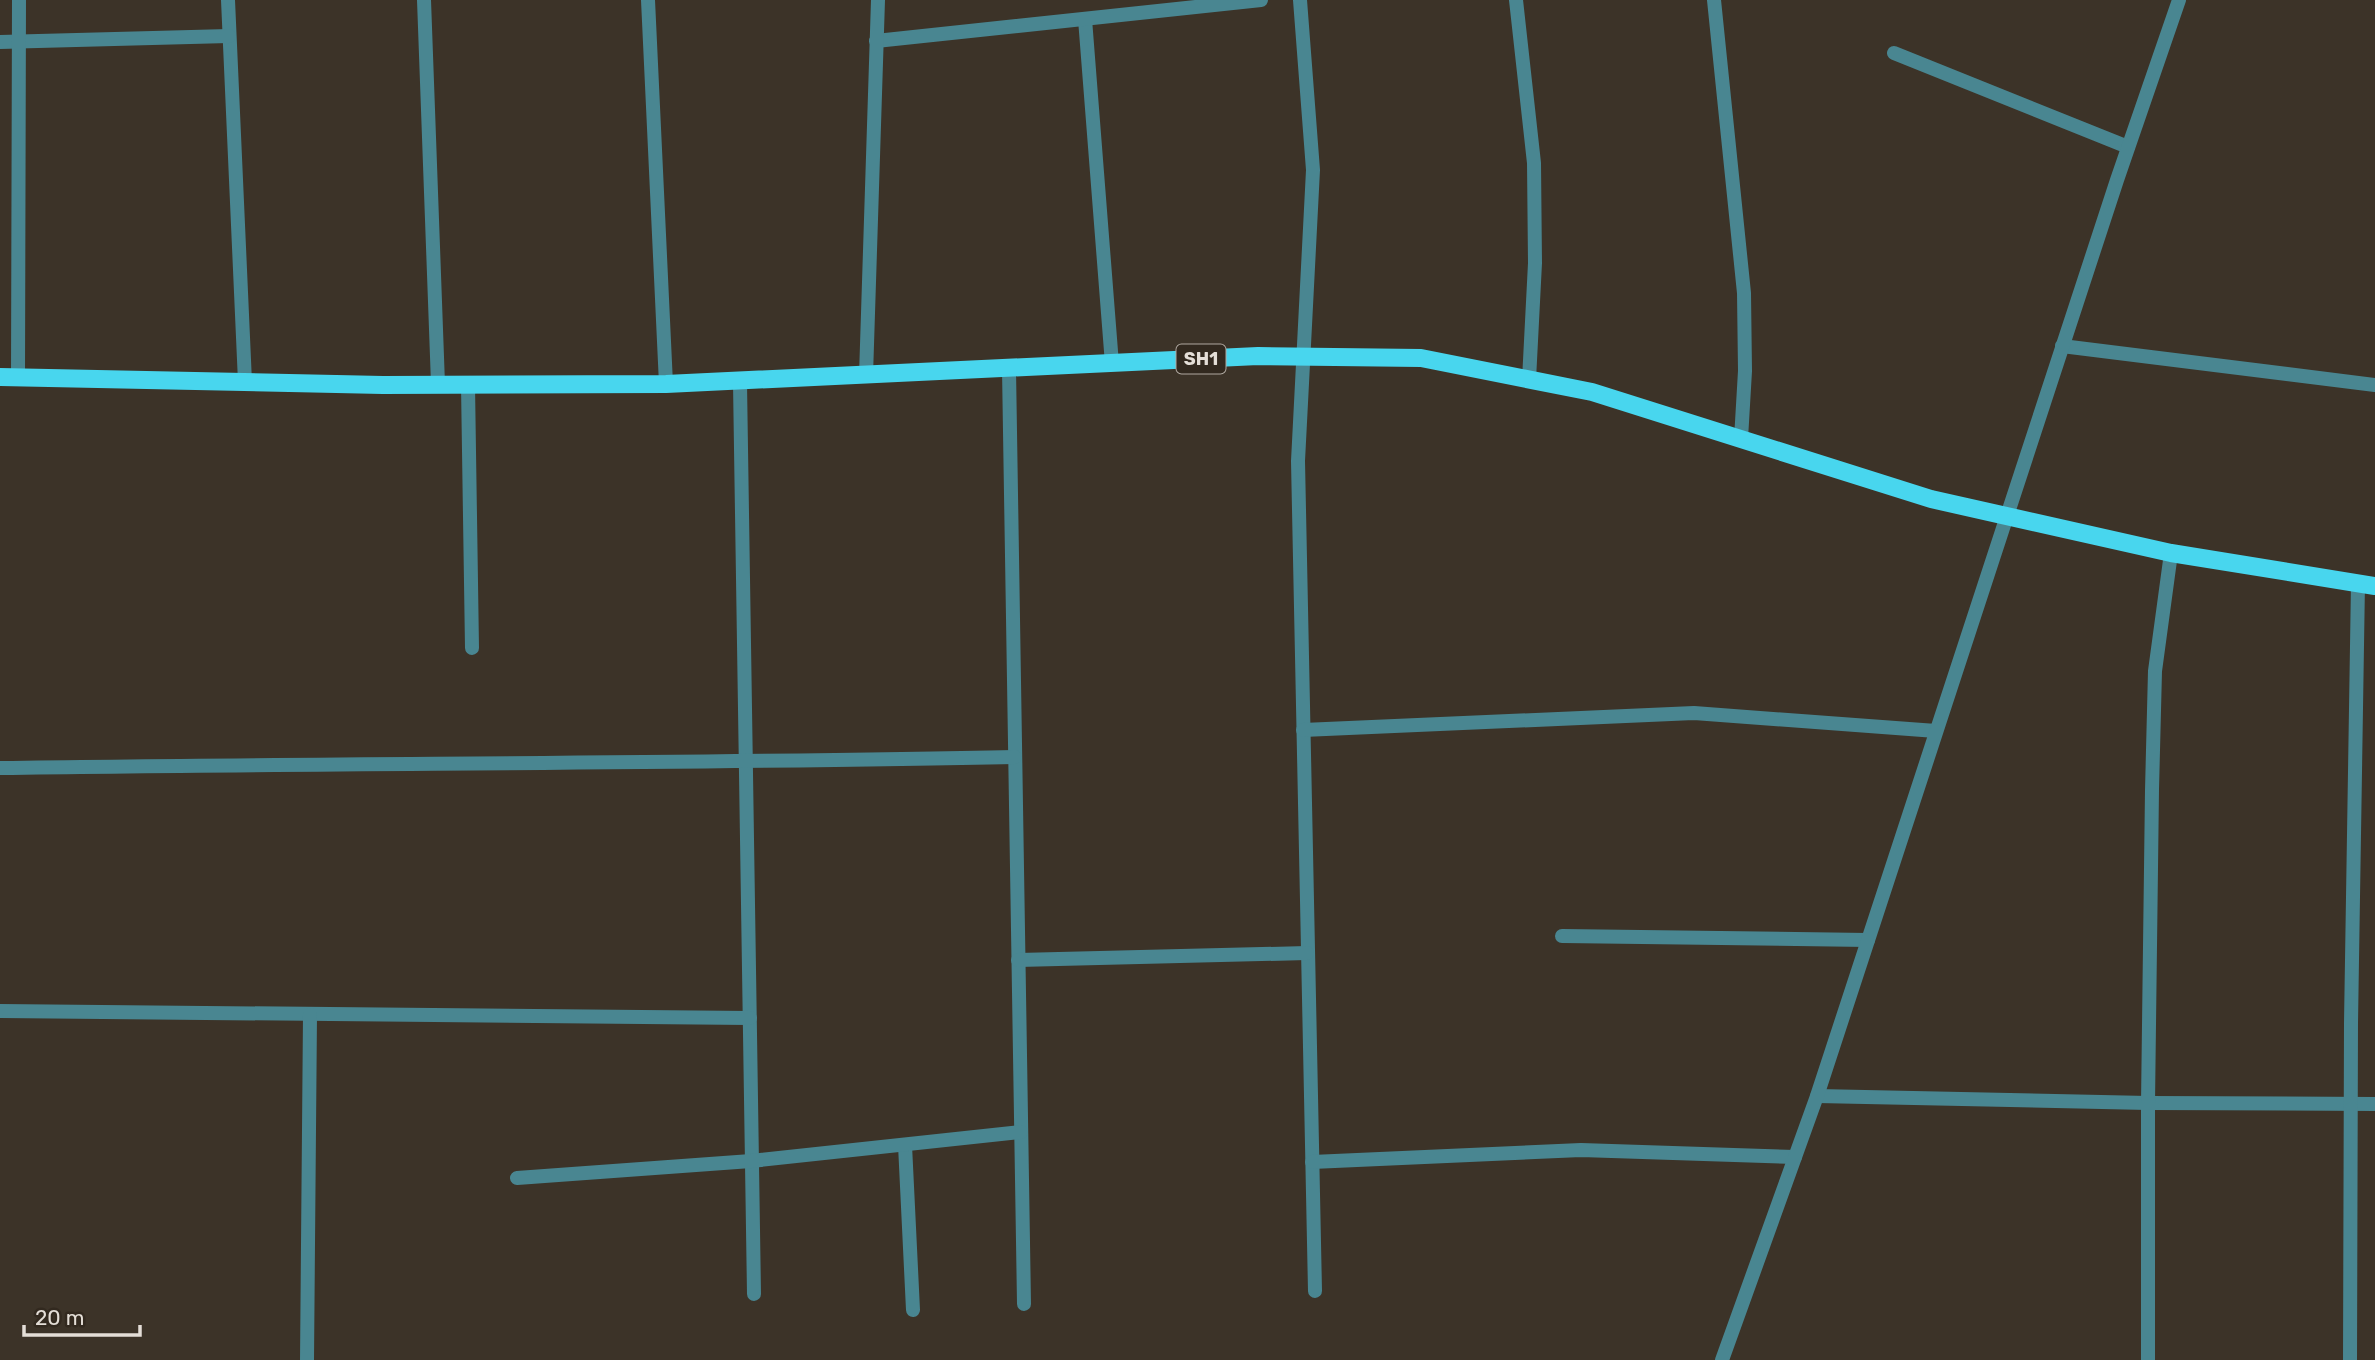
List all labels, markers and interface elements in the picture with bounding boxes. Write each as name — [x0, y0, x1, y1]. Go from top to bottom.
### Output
road number: SH1 — [1176, 344, 1226, 374]
scale bar — [24, 1294, 140, 1338]
text: 20 m — [35, 1305, 84, 1330]

